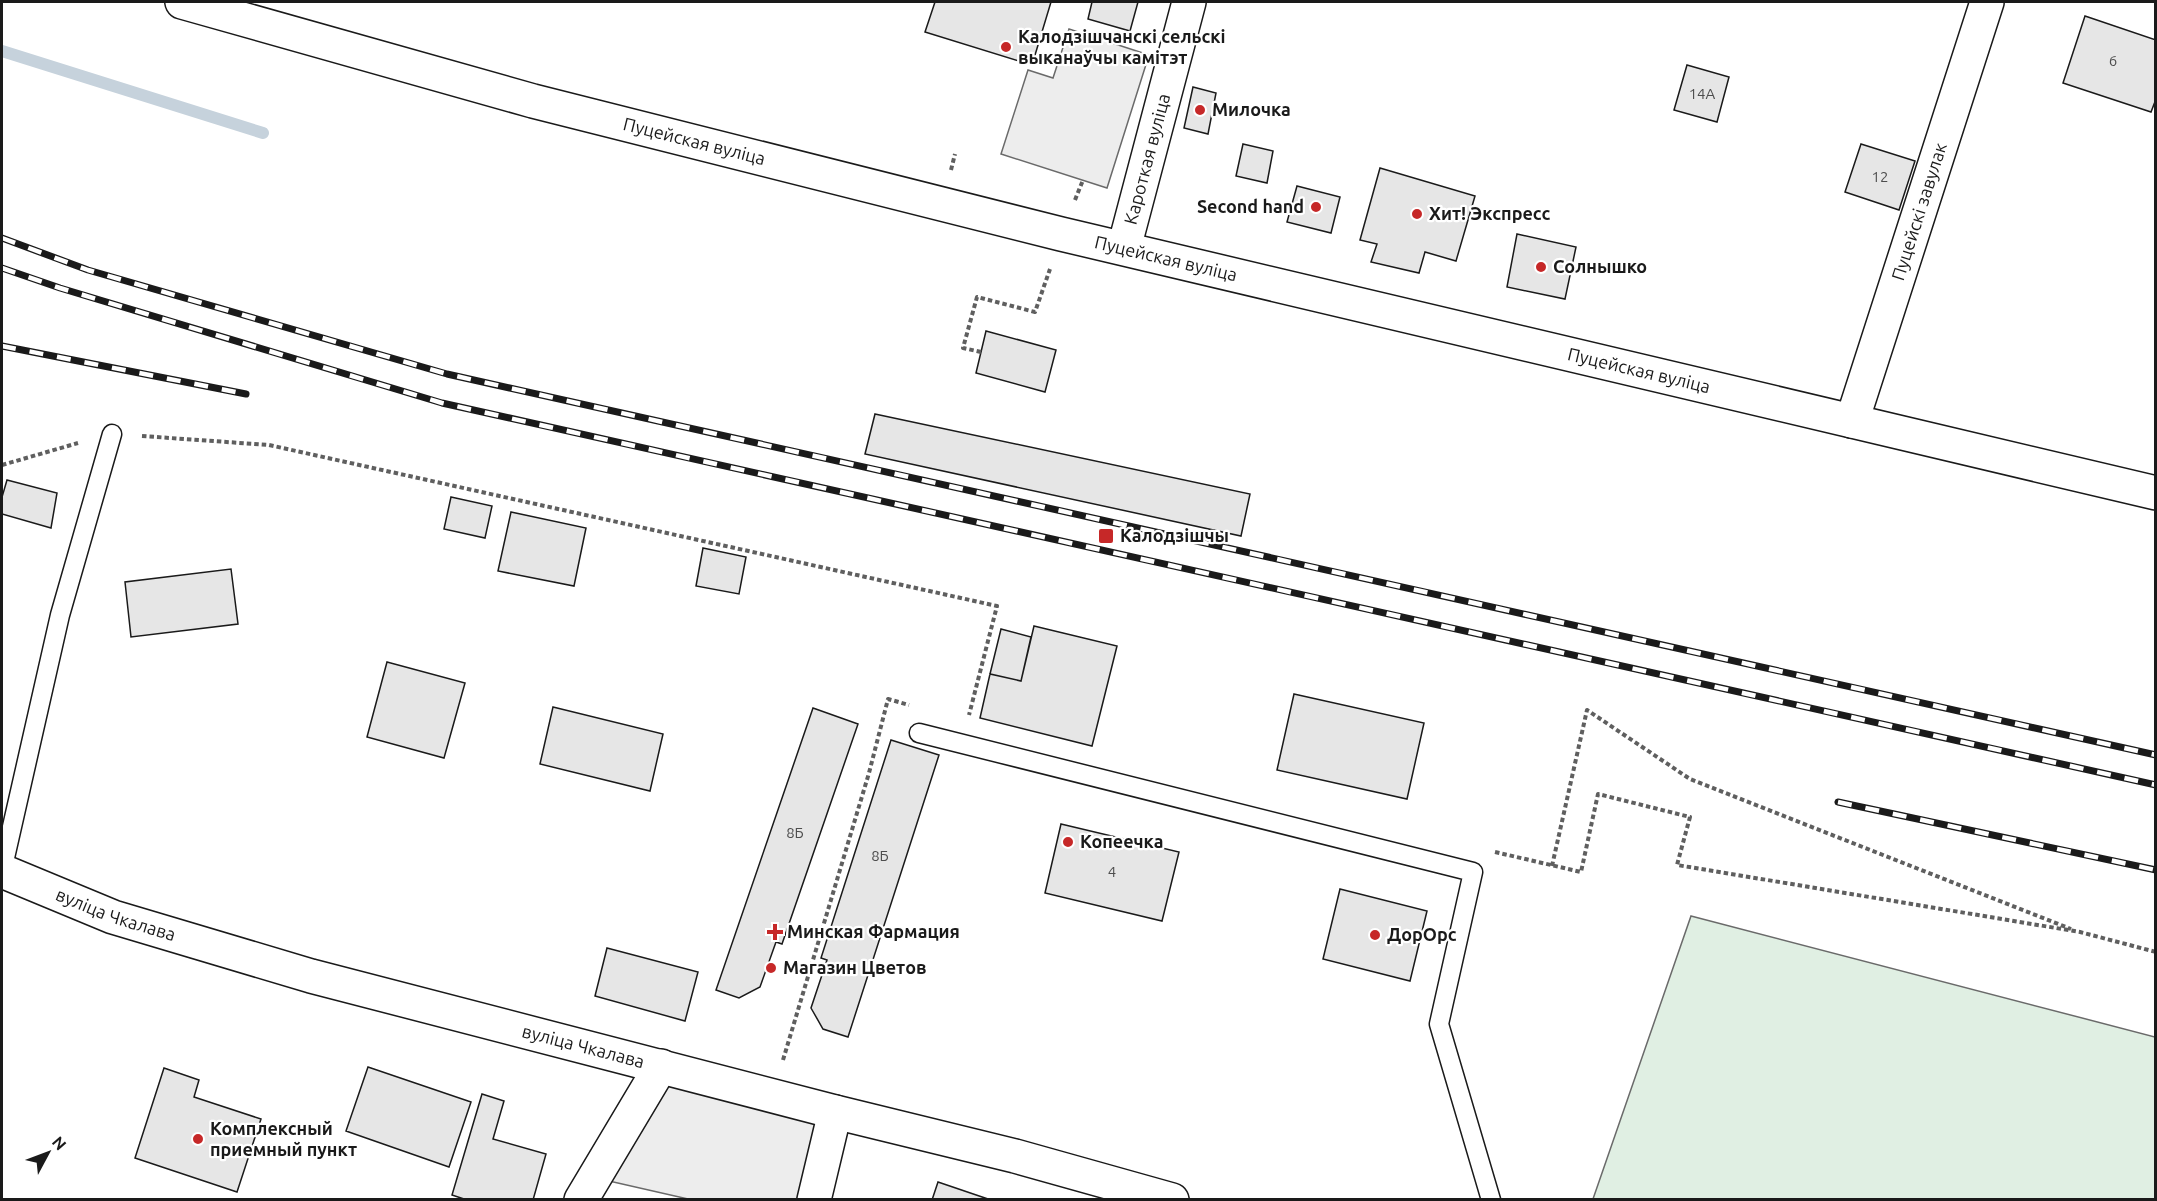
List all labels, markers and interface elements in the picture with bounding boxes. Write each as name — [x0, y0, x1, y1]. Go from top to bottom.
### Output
place label: Калодзішчанскі сельскі выканаўчы камітэт — [1018, 26, 1226, 67]
marker: Калодзішчанскі сельскі выканаўчы камітэт — [999, 40, 1013, 54]
house number: 6 — [2109, 52, 2117, 69]
house number: 14А — [1689, 85, 1716, 102]
street label: Кароткая вуліца — [1120, 91, 1173, 226]
place label: Милочка — [1212, 99, 1291, 119]
marker: Милочка — [1193, 103, 1207, 117]
street label: Пуцейская вуліца — [621, 113, 768, 168]
street label: Пуцейскі завулак — [1887, 140, 1950, 283]
house number: 12 — [1872, 168, 1888, 185]
place label: Second hand — [1197, 196, 1304, 216]
marker: Second hand — [1309, 200, 1323, 214]
place label: Хит! Экспресс — [1429, 203, 1551, 223]
marker: Хит! Экспресс — [1410, 207, 1424, 221]
street label: Пуцейская вуліца — [1093, 231, 1239, 284]
place label: Солнышко — [1553, 256, 1647, 276]
marker: Солнышко — [1534, 260, 1548, 274]
street label: Пуцейская вуліца — [1566, 343, 1712, 396]
place label: Калодзішчы — [1120, 525, 1229, 545]
marker: Калодзішчы — [1097, 527, 1115, 545]
house number: 8Б — [786, 824, 804, 841]
place label: Копеечка — [1080, 831, 1163, 851]
marker: Копеечка — [1061, 835, 1075, 849]
house number: 8Б — [871, 847, 889, 864]
house number: 4 — [1108, 863, 1116, 880]
street label: вуліца Чкалава — [53, 883, 178, 944]
place label: Минская Фармация — [787, 921, 960, 941]
place label: ДорОрс — [1387, 924, 1457, 944]
marker: Минская Фармация — [768, 925, 782, 939]
marker: ДорОрс — [1368, 928, 1382, 942]
place label: Магазин Цветов — [783, 957, 927, 977]
marker: Магазин Цветов — [764, 961, 778, 975]
street label: вуліца Чкалава — [520, 1020, 647, 1071]
place label: Комплексный приемный пункт — [210, 1118, 357, 1159]
north arrow — [18, 1123, 78, 1183]
marker: Комплексный приемный пункт — [191, 1132, 205, 1146]
text: N — [49, 1133, 70, 1154]

